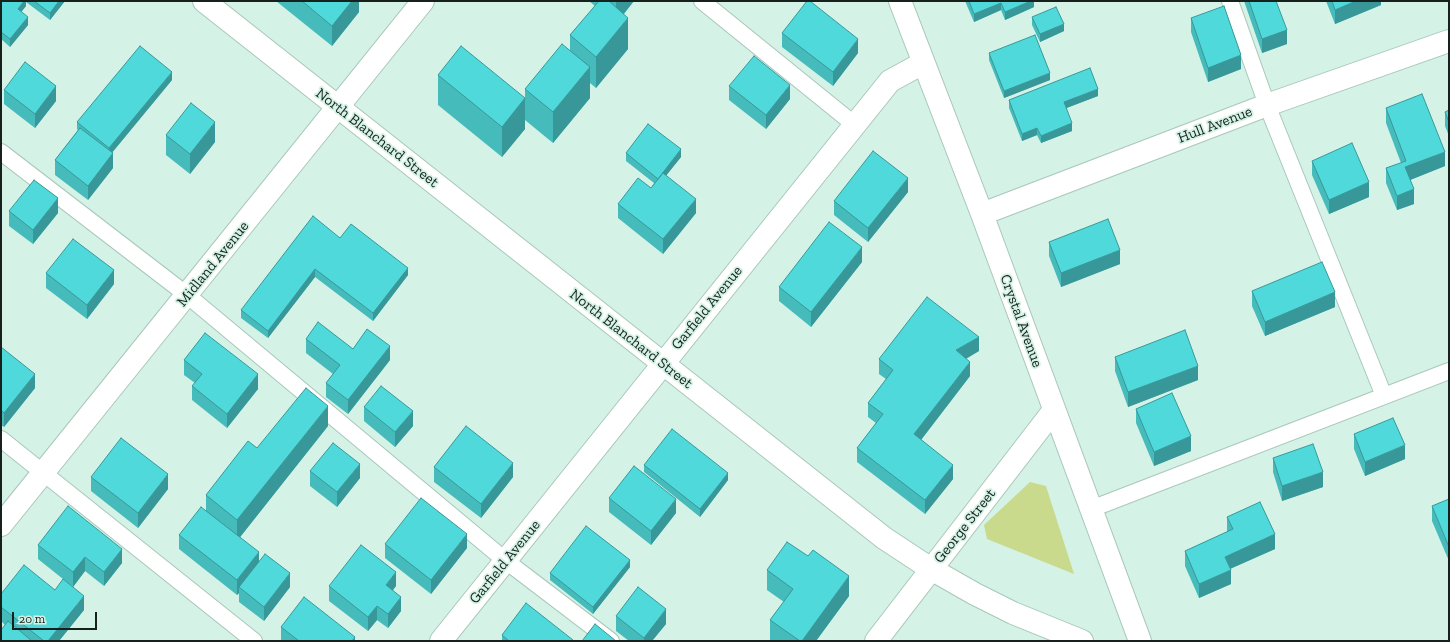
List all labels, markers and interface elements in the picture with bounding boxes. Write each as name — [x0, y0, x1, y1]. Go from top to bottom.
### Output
street label: North Blanchard Street — [312, 84, 442, 192]
street label: Hull Avenue — [1175, 103, 1255, 147]
street label: Midland Avenue — [173, 218, 253, 310]
street label: Garfield Avenue — [668, 262, 746, 354]
street label: Crystal Avenue — [996, 272, 1046, 370]
street label: North Blanchard Street — [566, 285, 696, 393]
street label: George Street — [930, 485, 1000, 567]
street label: Garfield Avenue — [466, 516, 544, 608]
scale bar — [14, 604, 99, 630]
text: 20 m — [19, 612, 45, 626]

